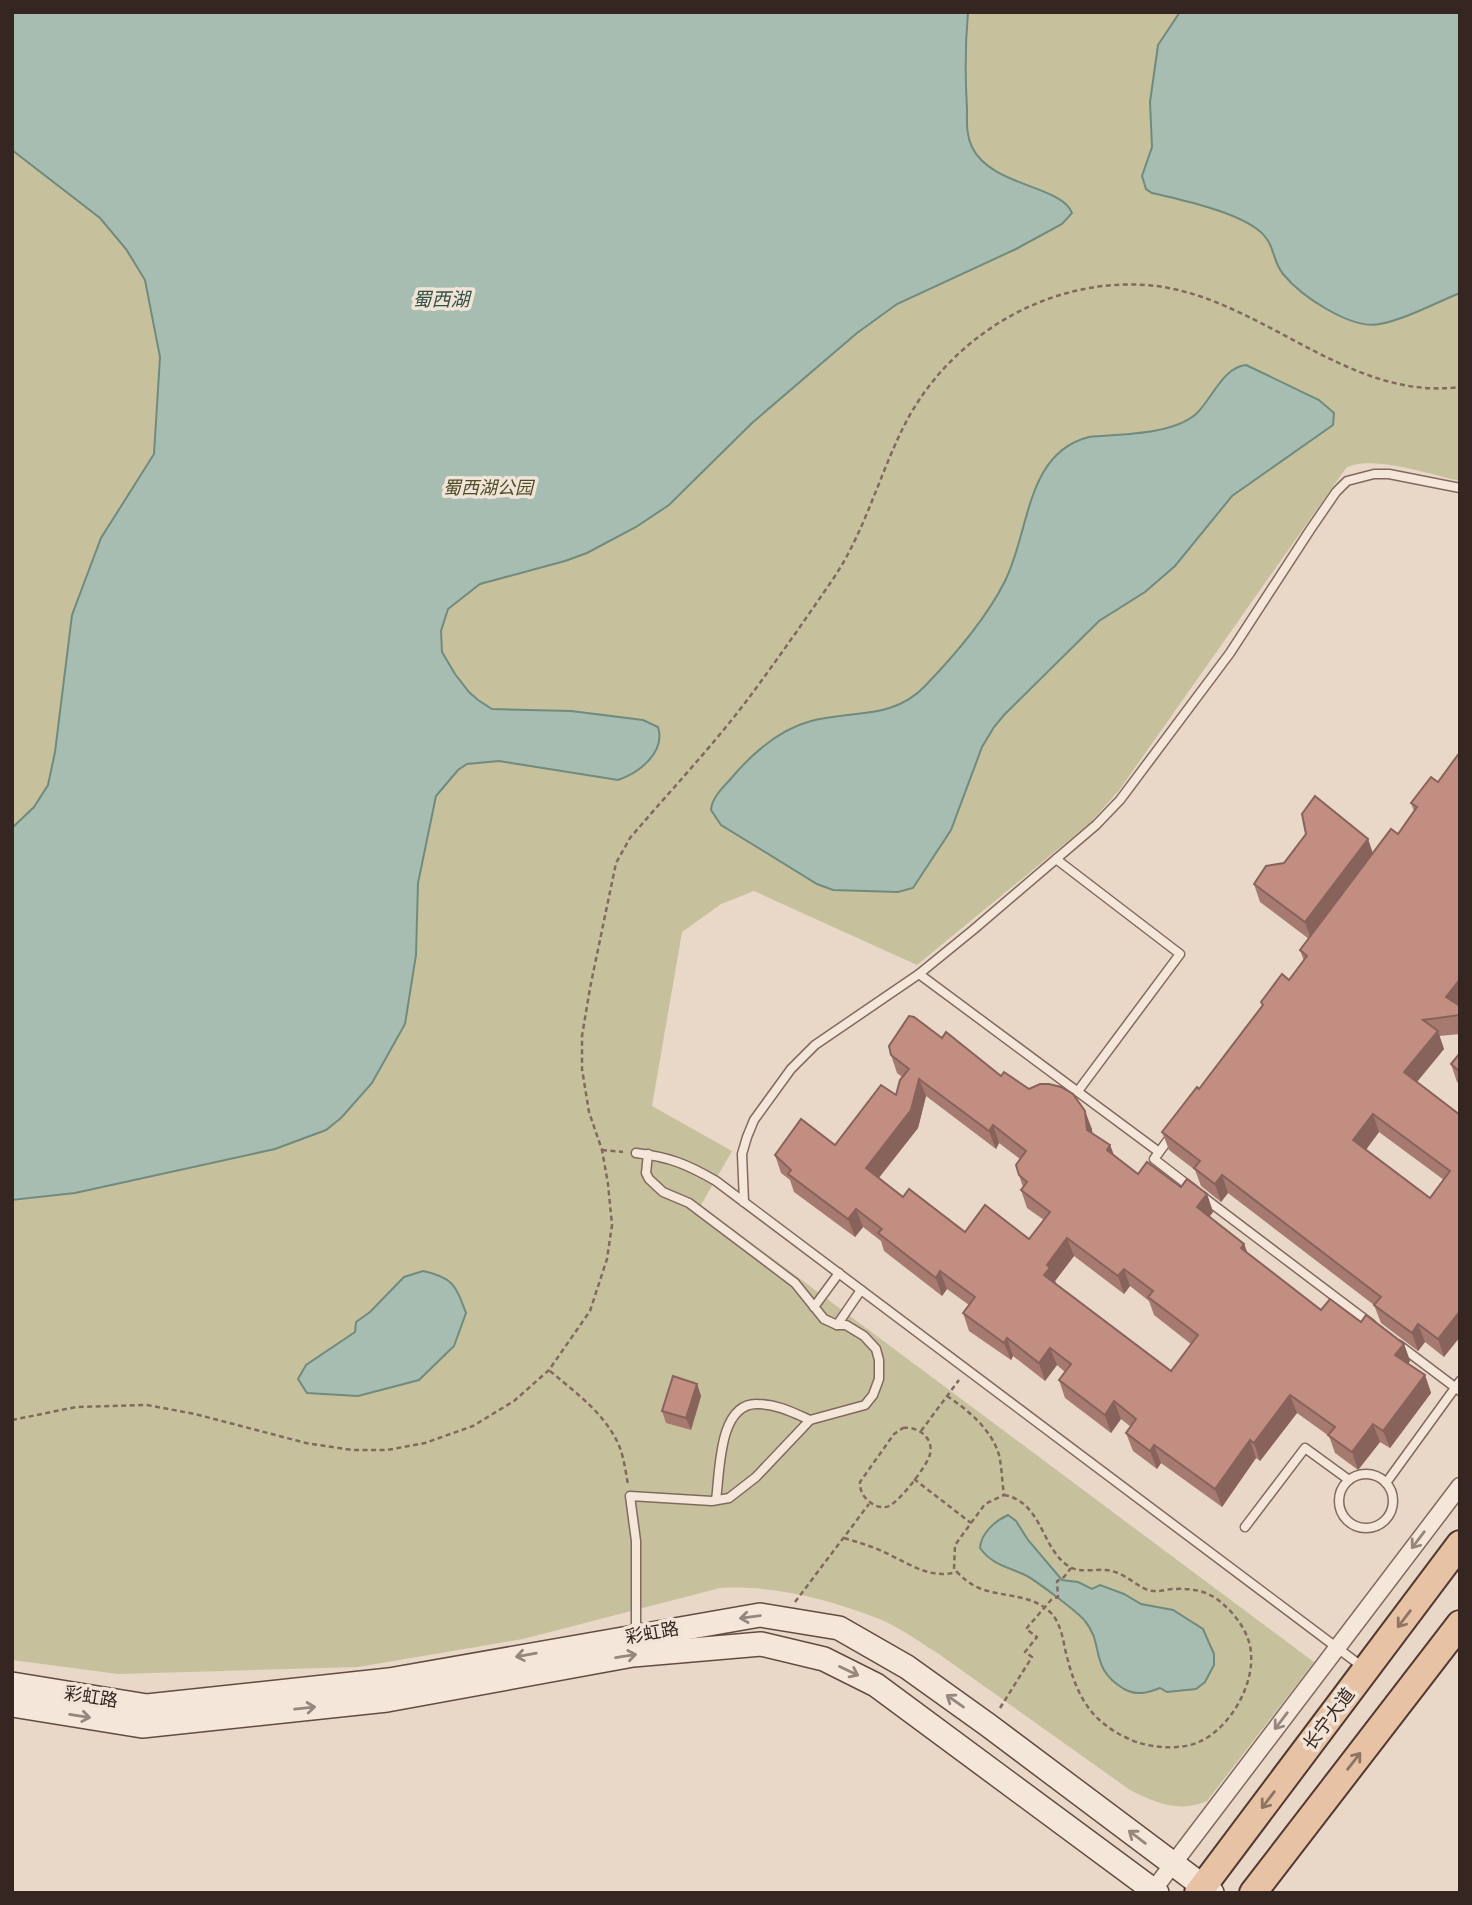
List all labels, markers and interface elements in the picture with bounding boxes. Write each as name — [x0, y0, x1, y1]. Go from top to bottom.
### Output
water label: 蜀西湖 — [412, 288, 472, 311]
park label: 蜀西湖公园 — [443, 477, 536, 498]
one-way arrow — [1411, 1530, 1426, 1549]
one-way arrow — [1397, 1609, 1412, 1627]
one-way arrow — [739, 1610, 762, 1623]
street label: 彩虹路 — [624, 1617, 680, 1648]
one-way arrow — [515, 1649, 537, 1662]
one-way arrow — [614, 1649, 637, 1662]
one-way arrow — [838, 1665, 859, 1679]
street label: 彩虹路 — [63, 1682, 119, 1711]
street label: 长宁大道 — [1299, 1684, 1359, 1754]
one-way arrow — [946, 1694, 965, 1708]
one-way arrow — [293, 1702, 316, 1715]
one-way arrow — [68, 1710, 90, 1723]
one-way arrow — [1273, 1712, 1288, 1730]
one-way arrow — [1347, 1752, 1362, 1771]
one-way arrow — [1260, 1791, 1275, 1809]
one-way arrow — [1128, 1830, 1147, 1845]

